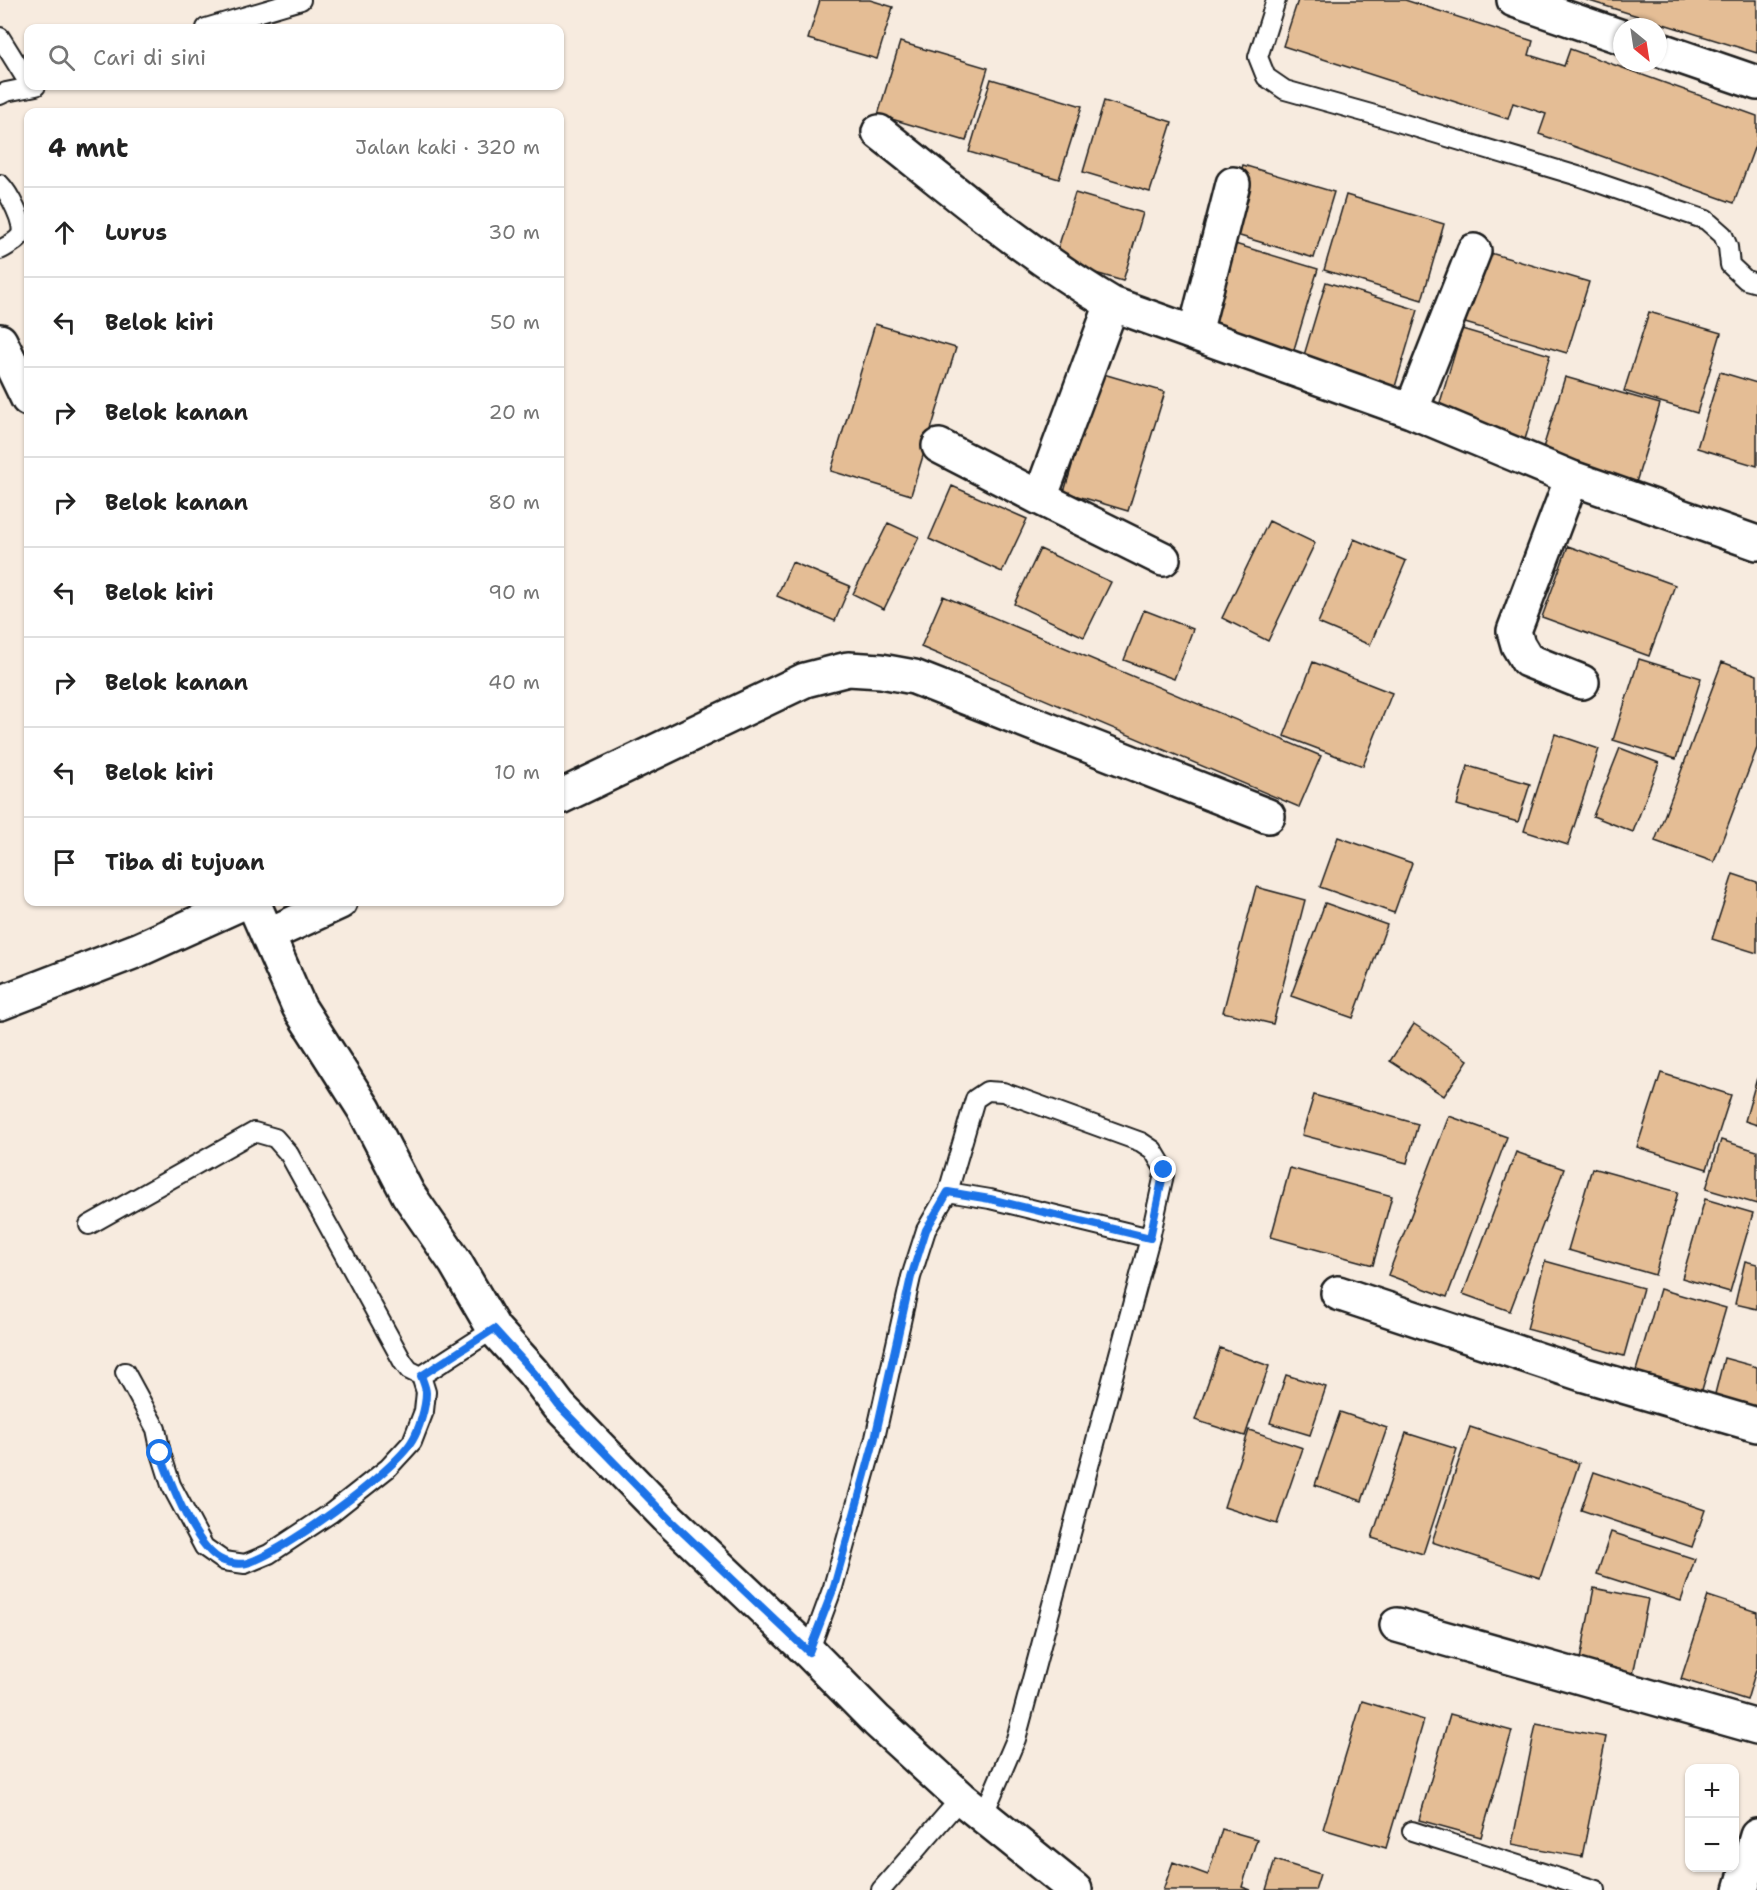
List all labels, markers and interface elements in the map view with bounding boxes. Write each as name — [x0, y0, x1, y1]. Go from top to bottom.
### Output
north arrow — [1613, 18, 1667, 72]
search box — [24, 24, 564, 90]
icon: search — [45, 41, 78, 74]
text: Cari di sini — [93, 43, 206, 72]
text: 4 mnt — [48, 130, 128, 165]
text: Jalan kaki · 320 m — [355, 134, 540, 160]
icon: ahead — [48, 216, 81, 249]
text: Lurus — [105, 218, 167, 247]
text: 30 m — [488, 219, 540, 245]
icon: left — [48, 306, 81, 339]
text: Belok kiri — [105, 308, 214, 337]
text: 50 m — [490, 309, 540, 335]
icon: right — [48, 396, 81, 429]
text: Belok kanan — [105, 398, 248, 427]
text: 20 m — [489, 399, 540, 425]
icon: right — [48, 486, 81, 519]
text: Belok kanan — [105, 488, 248, 517]
text: 80 m — [488, 489, 540, 515]
icon: left — [48, 576, 81, 609]
text: Belok kiri — [105, 578, 214, 607]
text: 90 m — [488, 579, 540, 605]
icon: right — [48, 666, 81, 699]
text: Belok kanan — [105, 668, 248, 697]
text: 40 m — [488, 669, 540, 695]
icon: left — [48, 756, 81, 789]
text: Belok kiri — [105, 758, 214, 787]
text: 10 m — [494, 759, 540, 785]
icon: arrive — [48, 846, 81, 879]
text: Tiba di tujuan — [105, 848, 265, 877]
route end — [1150, 1156, 1176, 1182]
route start — [146, 1439, 172, 1465]
map controls — [1685, 1764, 1739, 1872]
button: + — [1685, 1764, 1739, 1818]
button: − — [1685, 1818, 1739, 1872]

